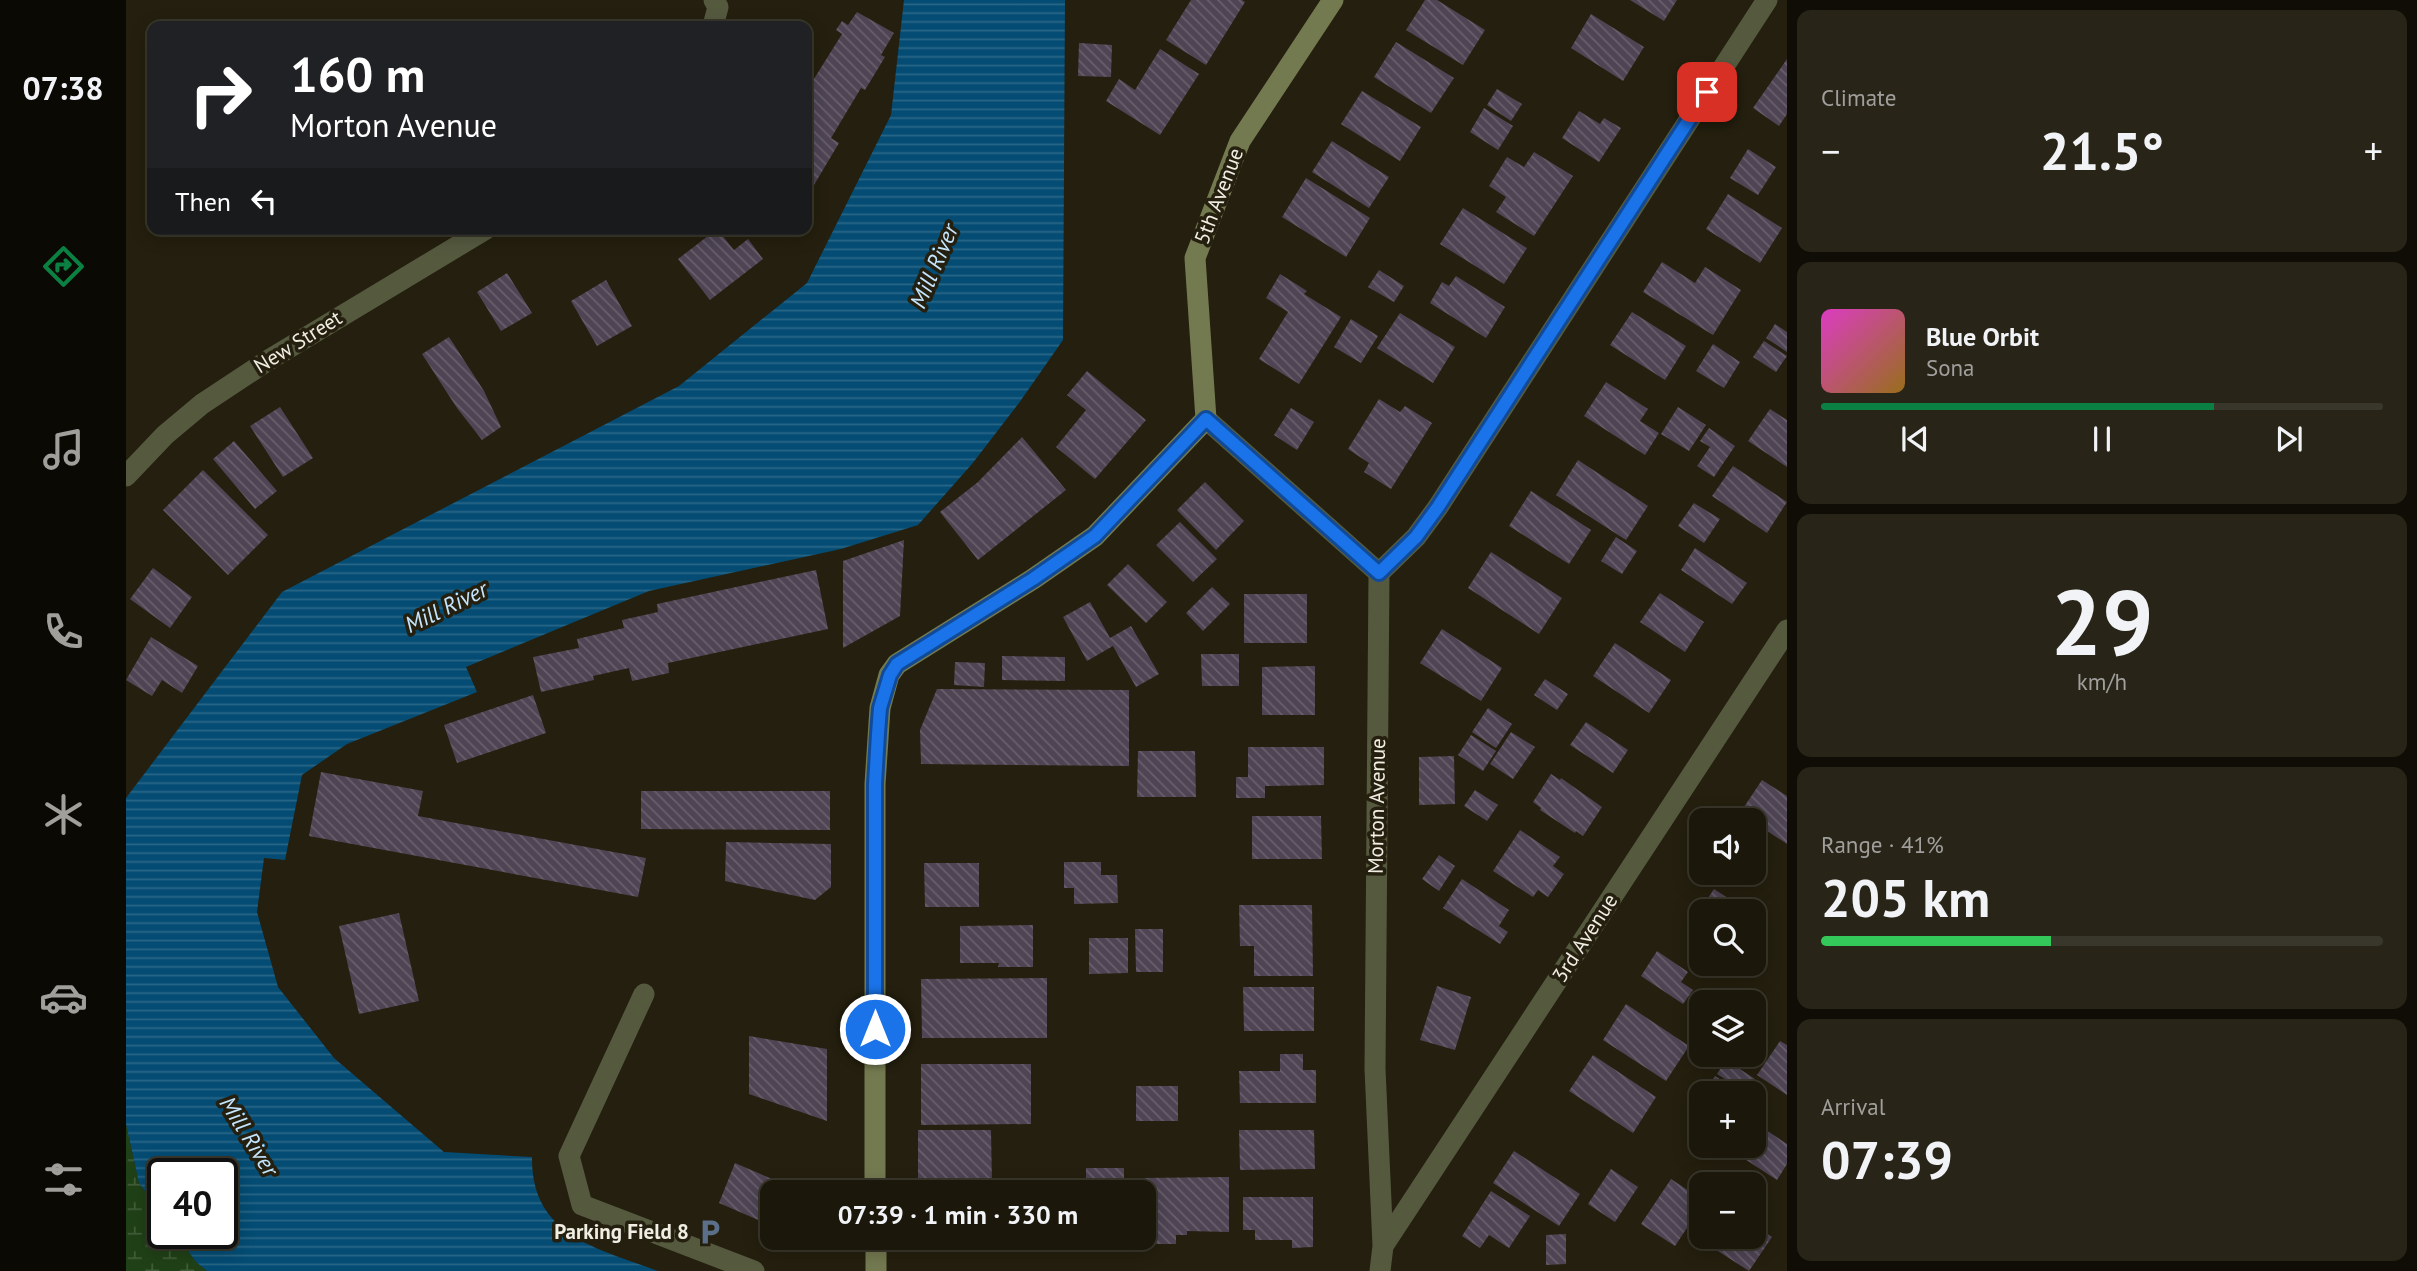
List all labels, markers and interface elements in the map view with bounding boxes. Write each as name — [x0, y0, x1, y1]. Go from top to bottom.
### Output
text: 160 m — [290, 42, 425, 106]
icon: right — [175, 49, 266, 140]
pin — [1677, 62, 1737, 122]
text: 07:38 — [22, 67, 104, 109]
icon: arrive — [1688, 73, 1726, 111]
text: Climate — [1821, 83, 1896, 112]
text: Morton Avenue — [290, 104, 497, 146]
text: 21.5° — [2040, 117, 2164, 184]
text: − — [1821, 126, 1840, 175]
text: + — [2364, 126, 2383, 175]
street label: 5th Avenue — [1188, 144, 1249, 248]
icon: left — [245, 182, 283, 220]
text: Then — [175, 185, 231, 218]
water label: Mill River — [903, 218, 965, 312]
icon: directions — [39, 242, 88, 291]
street label: New Street — [249, 304, 347, 379]
text: Blue Orbit — [1926, 320, 2039, 353]
text: Sona — [1926, 353, 1975, 382]
icon: previous — [1896, 420, 1934, 458]
icon: pause — [2083, 420, 2121, 458]
icon: next — [2270, 420, 2308, 458]
icon: music — [39, 425, 88, 474]
text: 29 — [2050, 562, 2154, 680]
water label: Mill River — [400, 573, 493, 639]
icon: phone — [39, 607, 88, 656]
text: km/h — [2077, 667, 2127, 696]
street label: Morton Avenue — [1362, 738, 1391, 874]
icon: climate — [39, 790, 88, 839]
map controls — [1689, 808, 1766, 1249]
button: sound — [1689, 808, 1766, 885]
text: Range · 41% — [1821, 830, 1944, 859]
text: 205 km — [1821, 864, 1990, 931]
street label: 3rd Avenue — [1546, 888, 1623, 987]
button: search — [1689, 899, 1766, 976]
icon: car — [39, 973, 88, 1022]
button: layers — [1689, 990, 1766, 1067]
position arrow — [838, 992, 912, 1066]
button: + — [1689, 1081, 1766, 1158]
water label: Mill River — [214, 1090, 286, 1182]
text: Arrival — [1821, 1092, 1885, 1121]
text: 07:39 — [1821, 1126, 1953, 1193]
icon: filters — [39, 1155, 88, 1204]
speed limit sign: 40 — [147, 1158, 238, 1249]
button: − — [1689, 1172, 1766, 1249]
text: 07:39 · 1 min · 330 m — [838, 1198, 1078, 1231]
parking icon: Parking Field 8 — [695, 1217, 725, 1247]
place label: Parking Field 8 — [554, 1218, 689, 1245]

